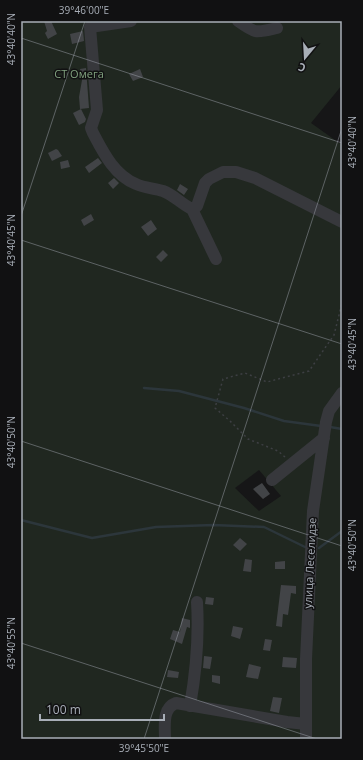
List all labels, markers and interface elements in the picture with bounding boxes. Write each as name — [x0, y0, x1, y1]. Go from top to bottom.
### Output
text: 39°46'00"E — [59, 3, 109, 17]
text: 43°40'40"N — [4, 13, 18, 65]
north arrow — [285, 38, 325, 78]
text: С — [296, 60, 307, 76]
park label: СТ Омега — [54, 66, 104, 81]
text: 43°40'40"N — [345, 116, 359, 168]
text: 43°40'45"N — [4, 214, 18, 266]
text: 43°40'45"N — [345, 318, 359, 370]
text: 43°40'50"N — [4, 416, 18, 468]
street label: улица Леселидзе — [300, 517, 319, 609]
text: 43°40'50"N — [345, 519, 359, 571]
text: 43°40'55"N — [4, 617, 18, 669]
scale bar — [40, 696, 164, 722]
text: 100 m — [46, 701, 81, 718]
text: 39°45'50"E — [119, 741, 169, 755]

